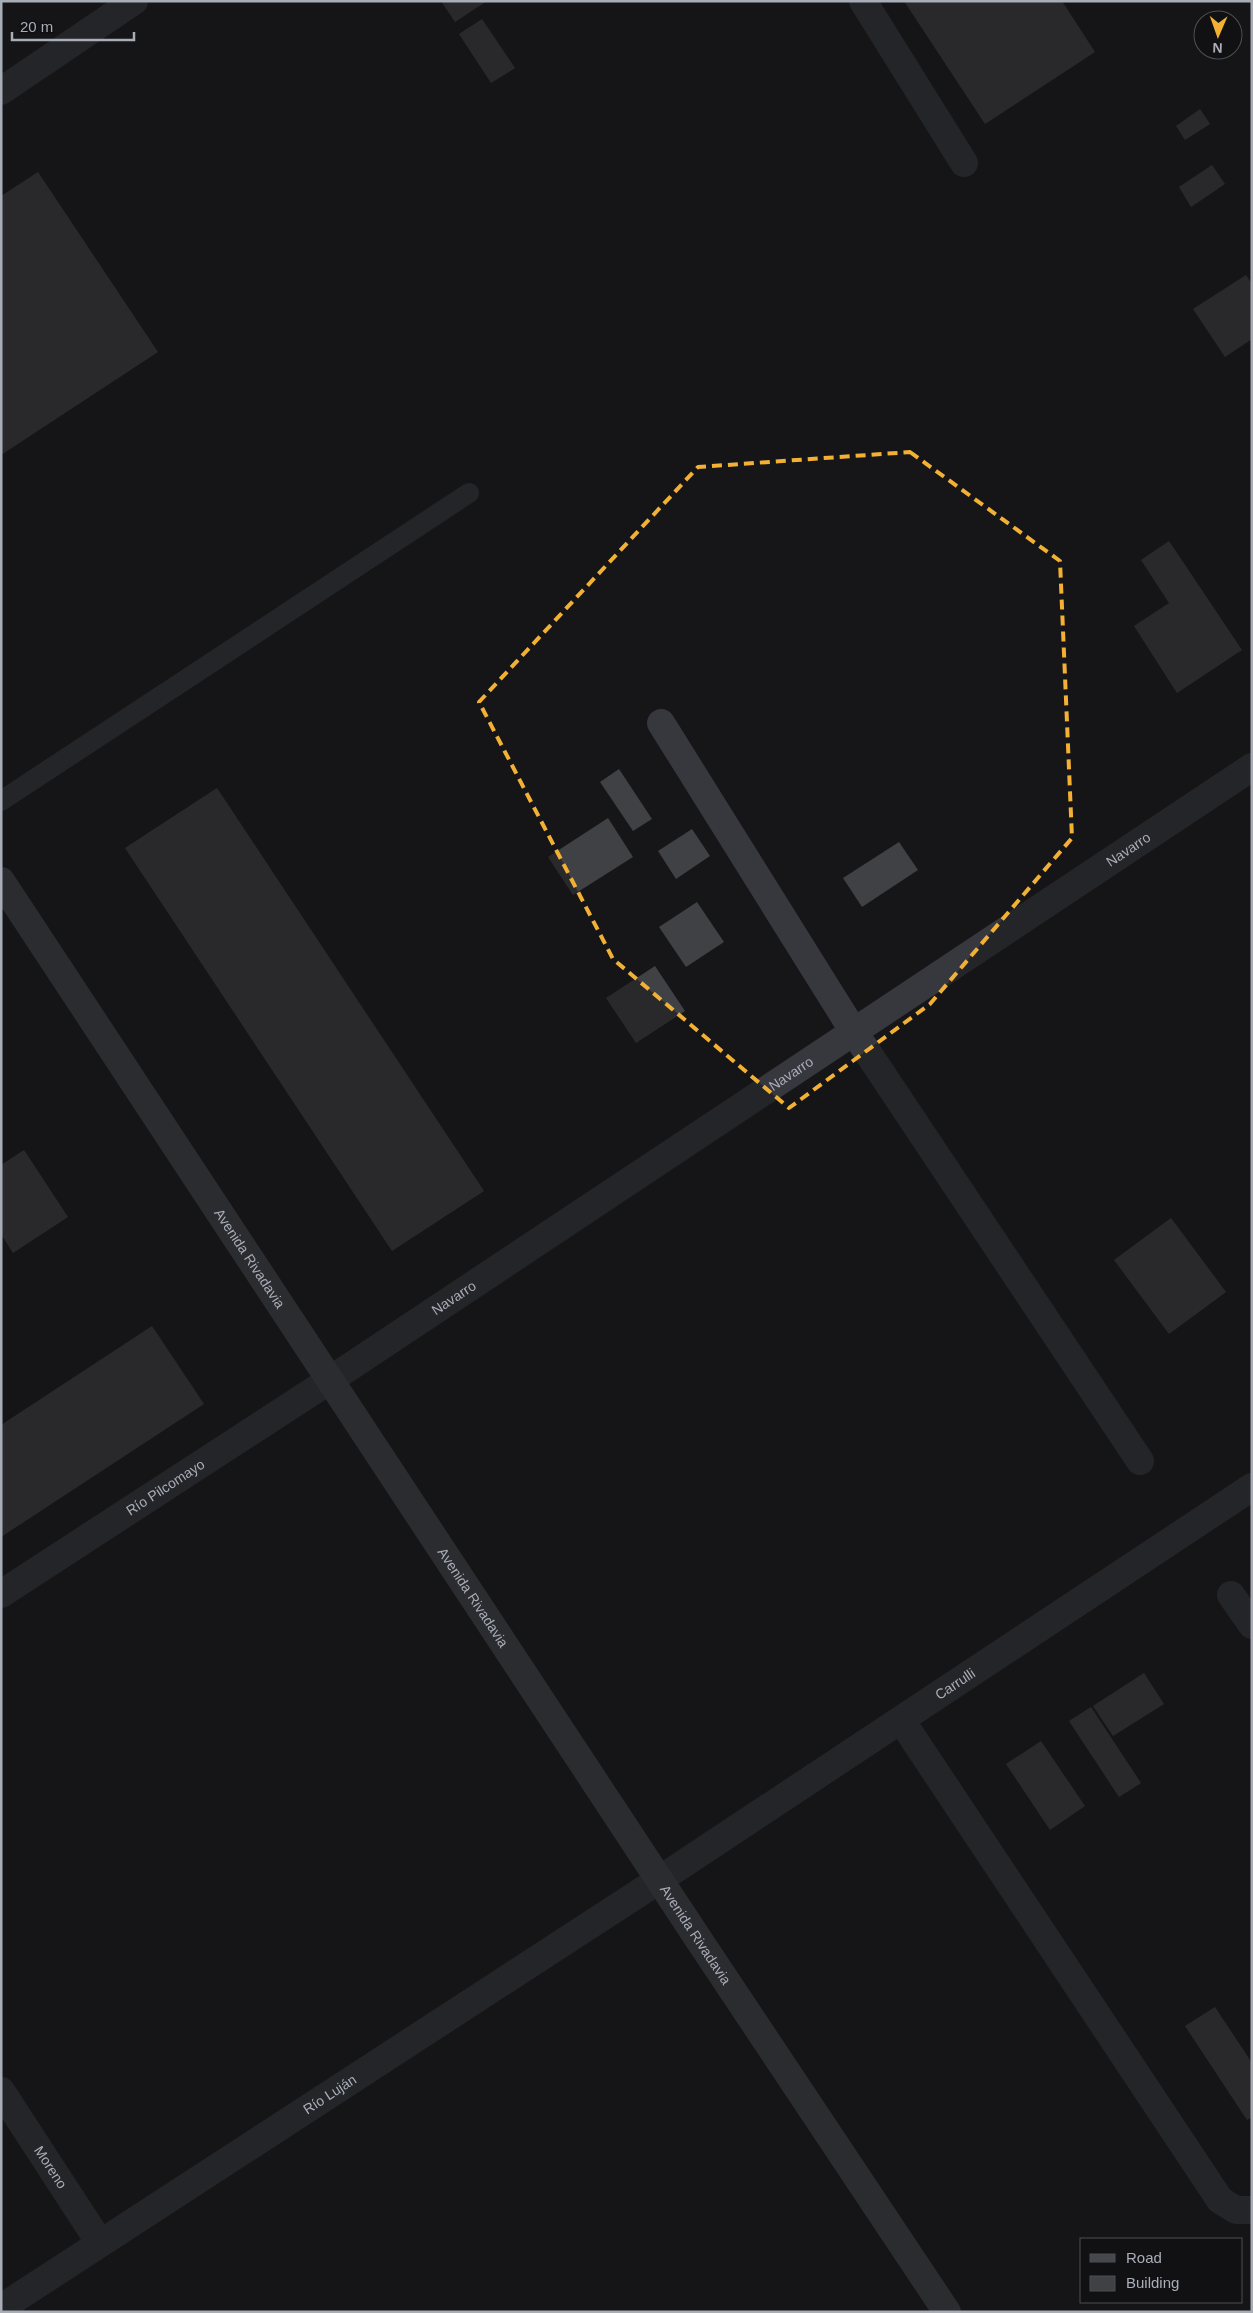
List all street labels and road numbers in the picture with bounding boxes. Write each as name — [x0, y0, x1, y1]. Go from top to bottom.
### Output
street label: Navarro — [1103, 829, 1154, 870]
street label: Navarro — [766, 1053, 816, 1094]
street label: Avenida Rivadavia — [211, 1206, 288, 1311]
street label: Navarro — [428, 1277, 479, 1318]
street label: Río Pilcomayo — [123, 1456, 208, 1518]
street label: Avenida Rivadavia — [435, 1545, 512, 1650]
street label: Carrulli — [932, 1665, 978, 1703]
street label: Avenida Rivadavia — [657, 1882, 734, 1988]
street label: Río Luján — [300, 2071, 359, 2117]
street label: Moreno — [31, 2143, 70, 2192]

